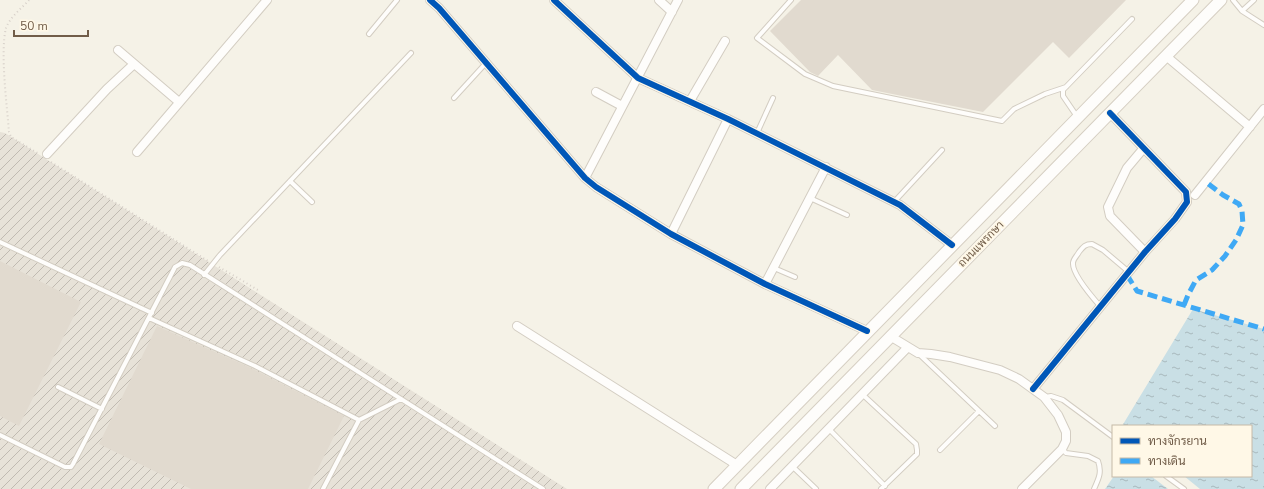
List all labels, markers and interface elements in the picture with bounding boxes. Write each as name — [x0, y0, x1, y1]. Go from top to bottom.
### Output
scale bar — [14, 12, 88, 38]
text: 50 m — [20, 18, 48, 34]
street label: ถนนแพรกษา — [955, 218, 1007, 270]
legend — [1112, 425, 1252, 477]
text: ทางจักรยาน — [1148, 433, 1207, 449]
text: ทางเดิน — [1148, 453, 1186, 469]

